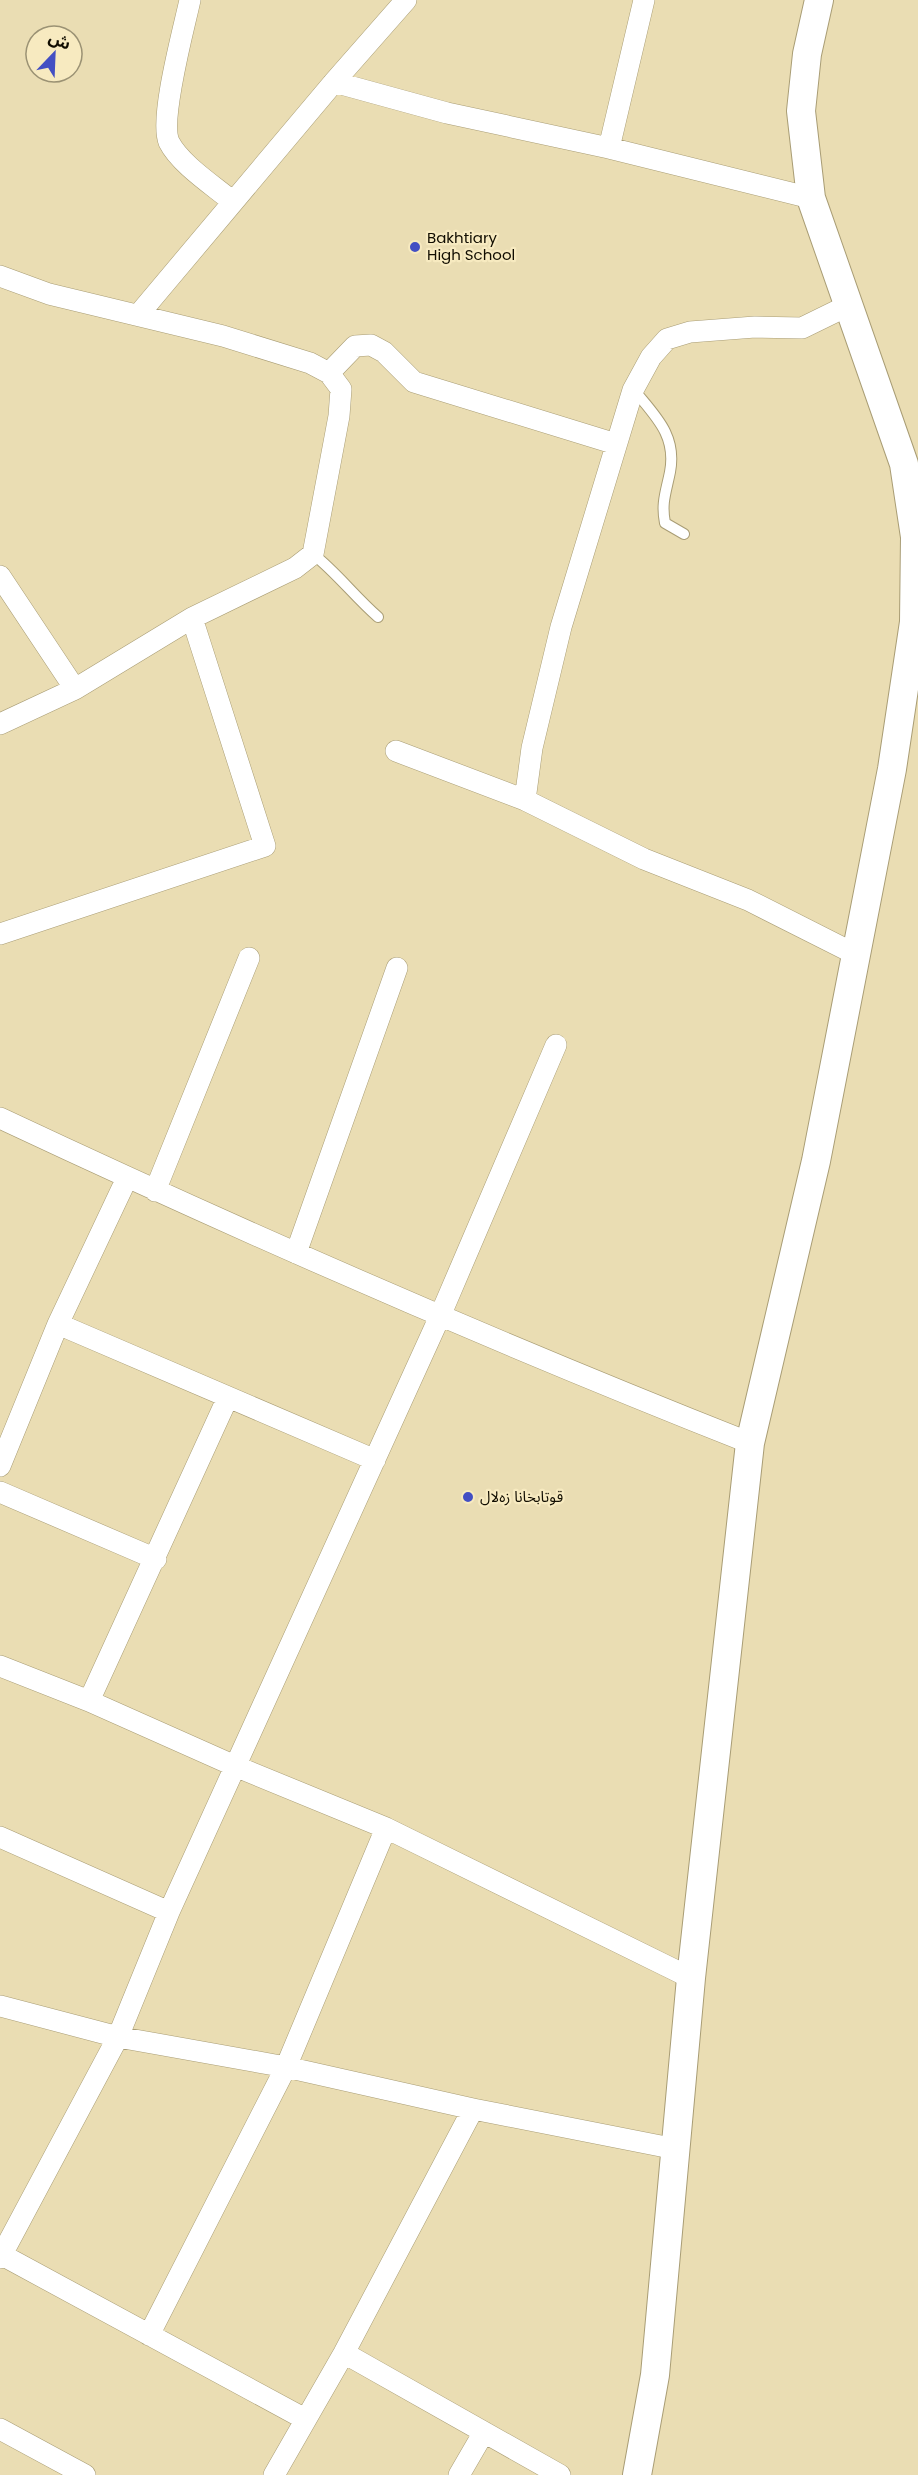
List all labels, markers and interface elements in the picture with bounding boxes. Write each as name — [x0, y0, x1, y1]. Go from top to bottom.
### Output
north arrow — [24, 24, 84, 84]
text: ش — [45, 26, 74, 56]
place label: Bakhtiary High School — [427, 227, 515, 265]
marker: Bakhtiary High School — [408, 240, 422, 254]
place label: قوتابخانا زەلال — [480, 1486, 563, 1507]
marker: قوتابخانا زەلال — [461, 1490, 475, 1504]

